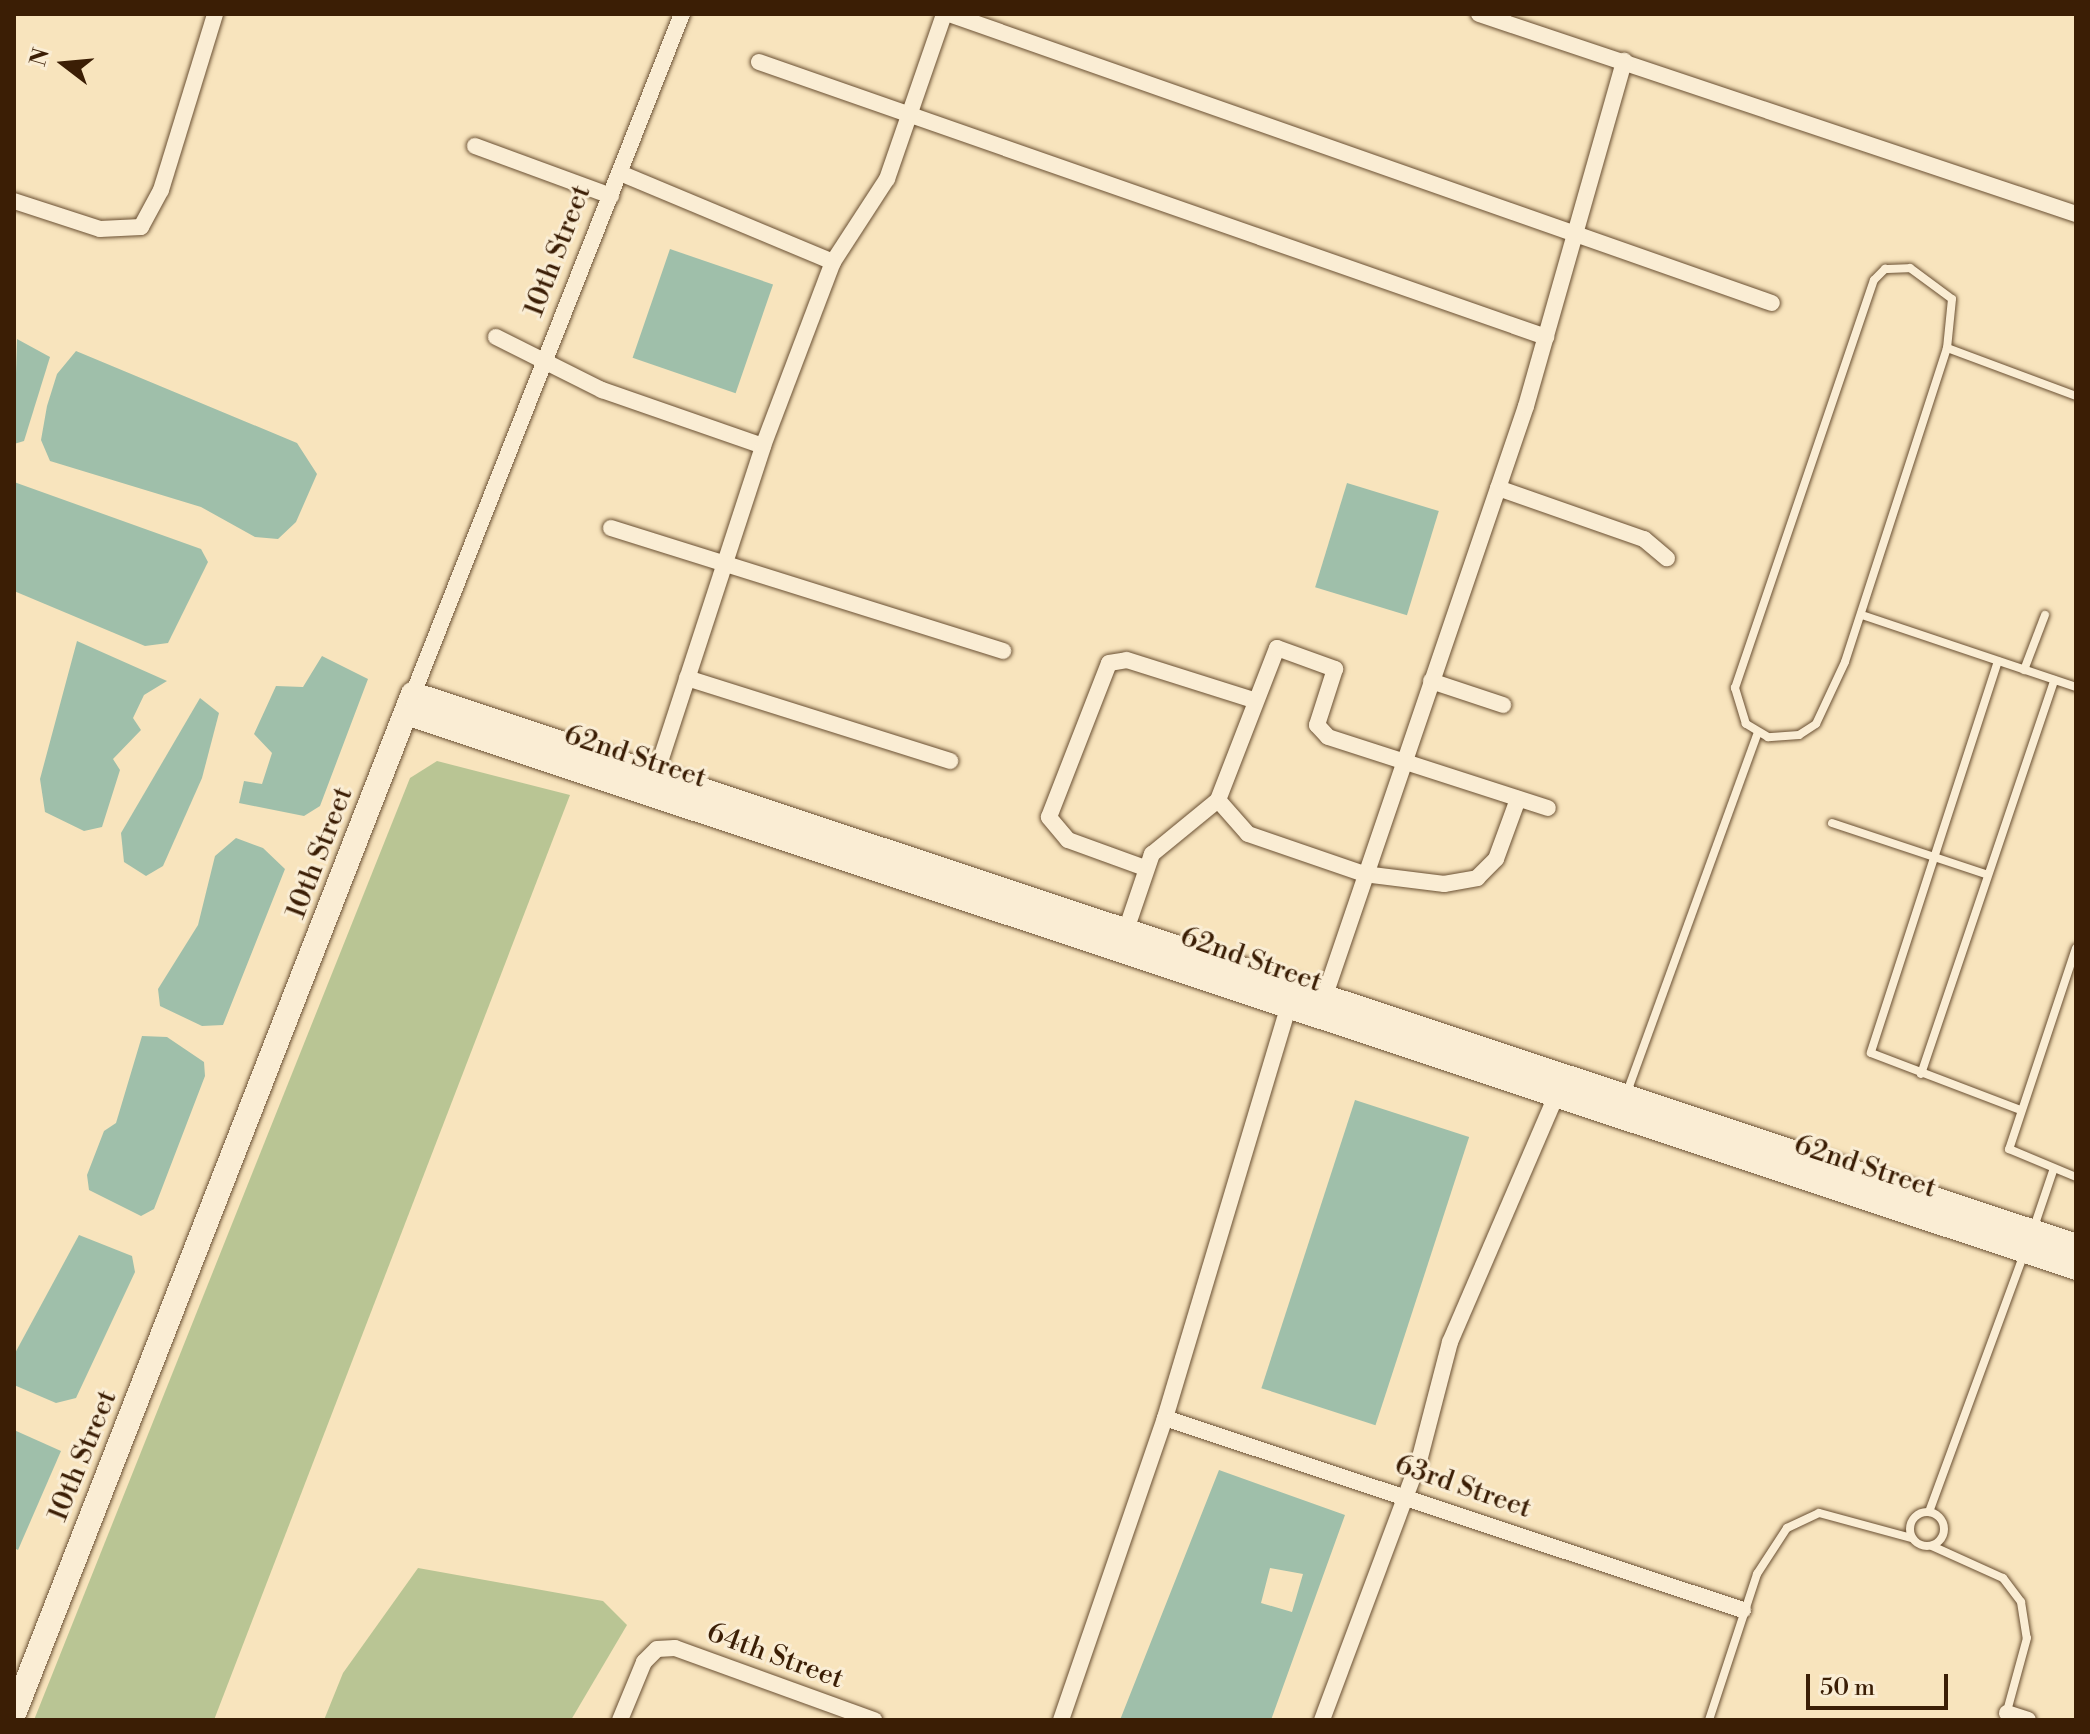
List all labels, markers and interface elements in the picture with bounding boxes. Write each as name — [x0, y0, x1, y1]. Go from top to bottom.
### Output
north arrow — [24, 24, 104, 104]
text: N — [25, 45, 56, 69]
street label: 10th Street — [518, 180, 598, 322]
street label: 62nd Street — [560, 718, 710, 796]
street label: 10th Street — [280, 782, 360, 924]
street label: 62nd Street — [1176, 920, 1326, 1000]
street label: 62nd Street — [1790, 1128, 1940, 1206]
street label: 10th Street — [41, 1386, 125, 1526]
street label: 63rd Street — [1390, 1448, 1536, 1526]
street label: 64th Street — [702, 1616, 848, 1696]
scale bar — [1810, 1658, 1952, 1708]
text: 50 m — [1820, 1673, 1875, 1703]

